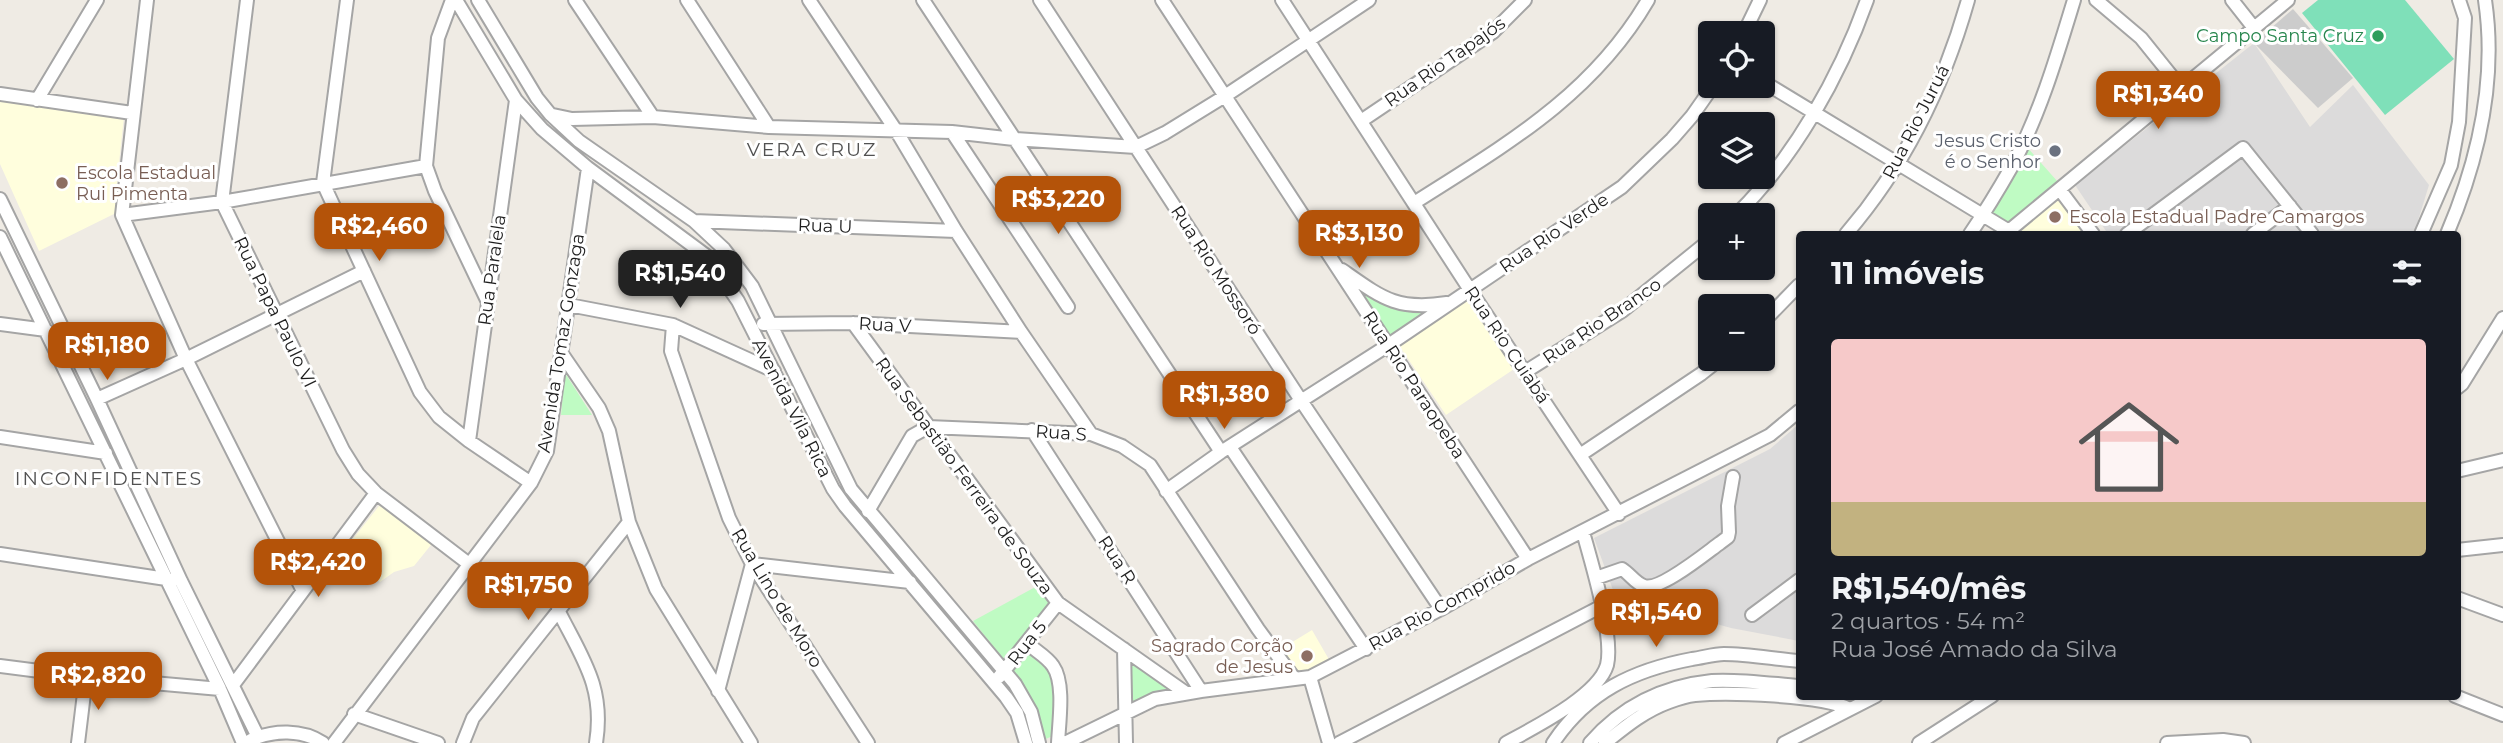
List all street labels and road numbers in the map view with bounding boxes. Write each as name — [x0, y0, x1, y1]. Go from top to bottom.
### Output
street label: Rua Rio Tapajós — [1380, 12, 1510, 112]
street label: Rua Rio Juruá — [1878, 61, 1954, 183]
street label: Rua Rio Verde — [1495, 188, 1613, 278]
street label: Rua Rio Mossoró — [1166, 201, 1266, 339]
street label: Rua Paralela — [473, 213, 511, 327]
street label: Rua U — [797, 214, 853, 238]
street label: Avenida Tomaz Gonzaga — [533, 232, 589, 454]
street label: Rua Papa Paulo VI — [229, 233, 321, 391]
street label: Rua Rio Branco — [1538, 273, 1666, 369]
street label: Rua Rio Cuiabá — [1460, 282, 1554, 408]
street label: Rua Rio Paraopeba — [1358, 307, 1470, 463]
street label: Rua V — [858, 313, 912, 337]
street label: Avenida Vila Rica — [747, 335, 837, 481]
street label: Rua Sebastião Ferreira de Souza — [870, 353, 1058, 599]
street label: Rua S — [1035, 420, 1087, 446]
street label: Rua Lino de Moro — [727, 524, 827, 672]
street label: Rua R — [1093, 532, 1141, 588]
street label: Rua Rio Comprido — [1365, 556, 1519, 656]
street label: Rua 5 — [1003, 616, 1051, 670]

